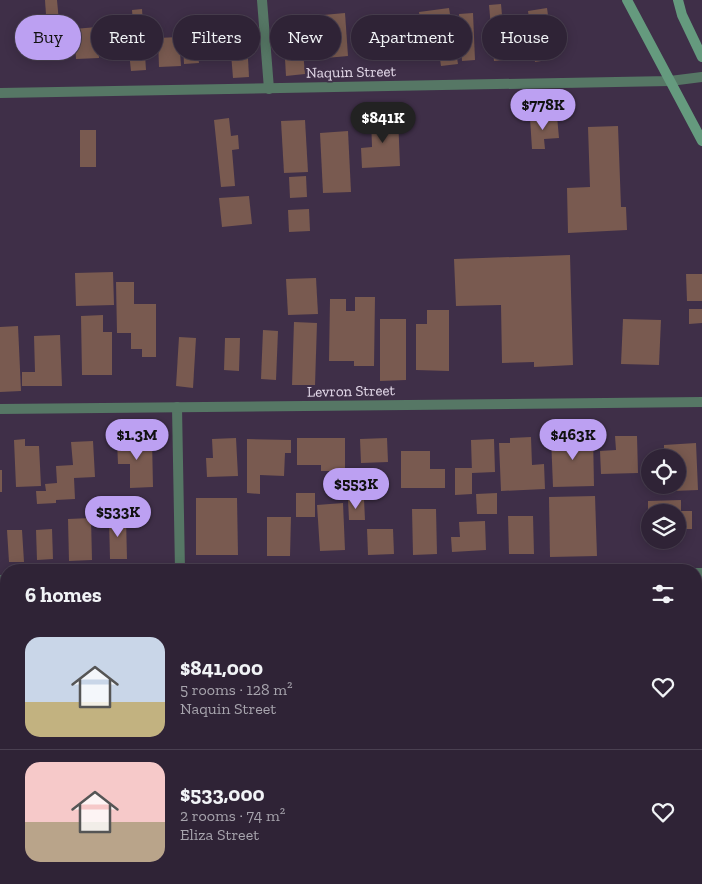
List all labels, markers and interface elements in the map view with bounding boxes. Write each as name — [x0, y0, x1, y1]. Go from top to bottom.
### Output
chip: Buy — [15, 15, 81, 60]
chip: Rent — [91, 15, 163, 60]
chip: Filters — [173, 15, 260, 60]
chip: New — [270, 15, 341, 60]
chip: Apartment — [351, 15, 472, 60]
chip: House — [482, 15, 567, 60]
street label: Naquin Street — [306, 62, 397, 82]
pin: $778K — [508, 88, 578, 131]
text: $778K — [521, 95, 565, 114]
pin: $841K — [348, 102, 418, 144]
text: $841K — [362, 108, 404, 127]
street label: Levron Street — [307, 381, 396, 401]
pin: $1.3M — [102, 418, 172, 461]
pin: $463K — [538, 418, 608, 461]
text: $1.3M — [117, 425, 157, 444]
text: $463K — [551, 425, 595, 444]
map controls — [641, 449, 686, 549]
button: locate — [641, 449, 686, 494]
pin: $553K — [321, 468, 391, 510]
text: $553K — [334, 474, 378, 493]
pin: $533K — [83, 496, 153, 538]
text: $533K — [96, 502, 140, 521]
button: layers — [641, 504, 686, 549]
icon: filters — [649, 580, 677, 608]
text: 6 homes — [25, 582, 102, 607]
text: $841,000 — [180, 655, 263, 680]
icon: home — [65, 657, 125, 717]
icon: heart — [649, 673, 677, 701]
text: 5 rooms · 128 m² — [180, 680, 293, 699]
text: Naquin Street — [180, 699, 276, 718]
text: $533,000 — [180, 781, 265, 806]
icon: home — [65, 782, 125, 842]
icon: heart — [649, 798, 677, 826]
text: 2 rooms · 74 m² — [180, 806, 285, 825]
text: Eliza Street — [180, 825, 259, 844]

